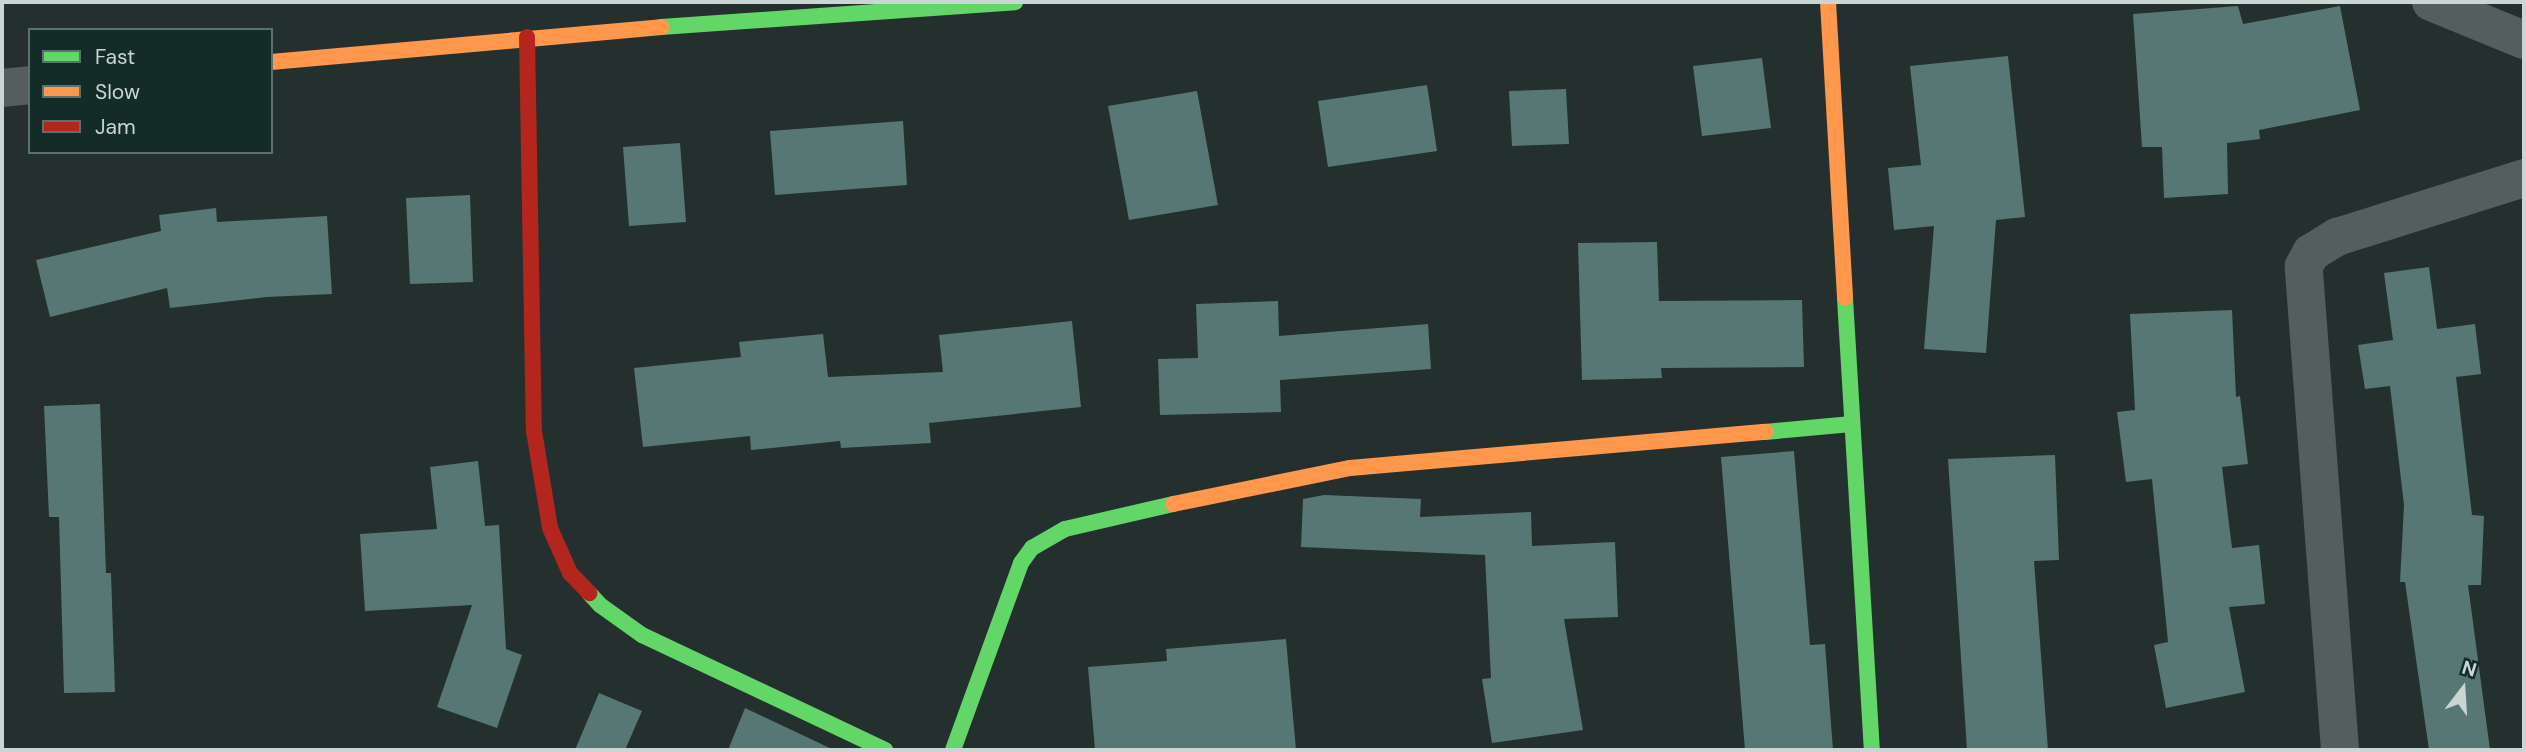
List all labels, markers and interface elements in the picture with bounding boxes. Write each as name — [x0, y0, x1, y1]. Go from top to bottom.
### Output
legend — [28, 28, 273, 154]
text: Fast — [95, 43, 135, 71]
text: Slow — [95, 78, 140, 106]
text: Jam — [95, 113, 136, 141]
north arrow — [2428, 654, 2498, 724]
text: N — [2459, 654, 2480, 682]

